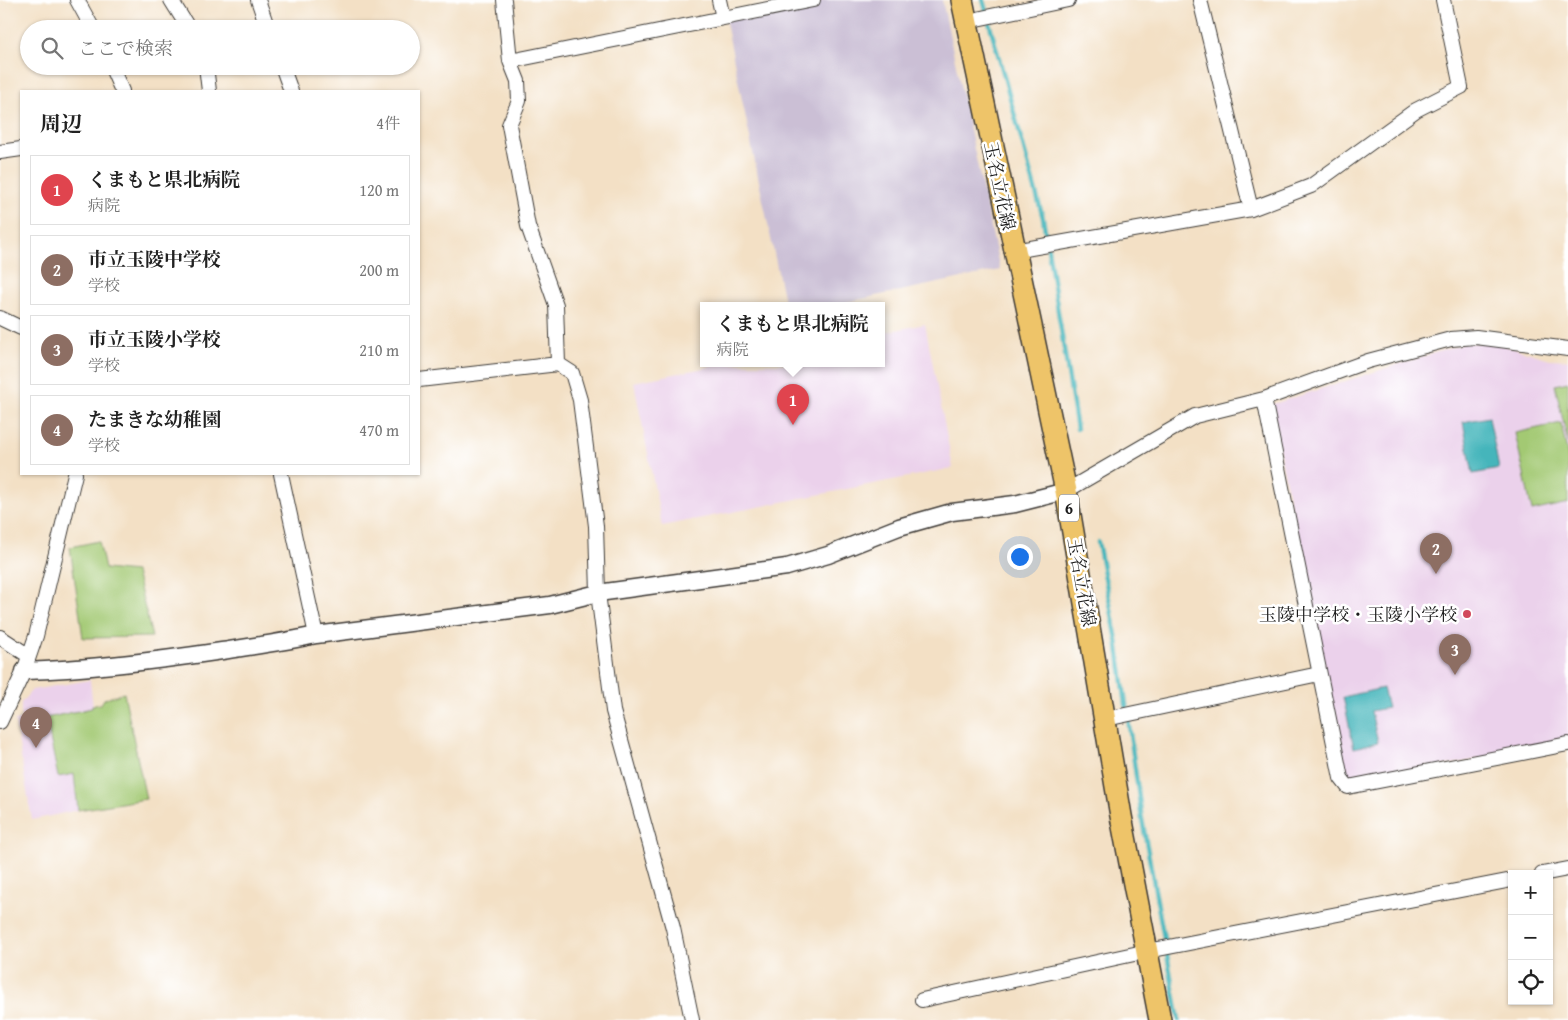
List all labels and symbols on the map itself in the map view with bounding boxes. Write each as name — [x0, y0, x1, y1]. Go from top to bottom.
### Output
street label: 玉名立花線 — [977, 139, 1023, 233]
pin: 1 — [777, 384, 809, 425]
road number: 6 — [1059, 494, 1079, 522]
pin: 2 — [1420, 533, 1452, 574]
street label: 玉名立花線 — [1061, 535, 1103, 629]
your location — [1007, 544, 1033, 570]
place label: 玉陵中学校・玉陵小学校 — [1259, 601, 1457, 628]
marker: 玉陵中学校・玉陵小学校 — [1461, 608, 1473, 620]
pin: 3 — [1439, 634, 1471, 675]
pin: 4 — [20, 707, 52, 748]

